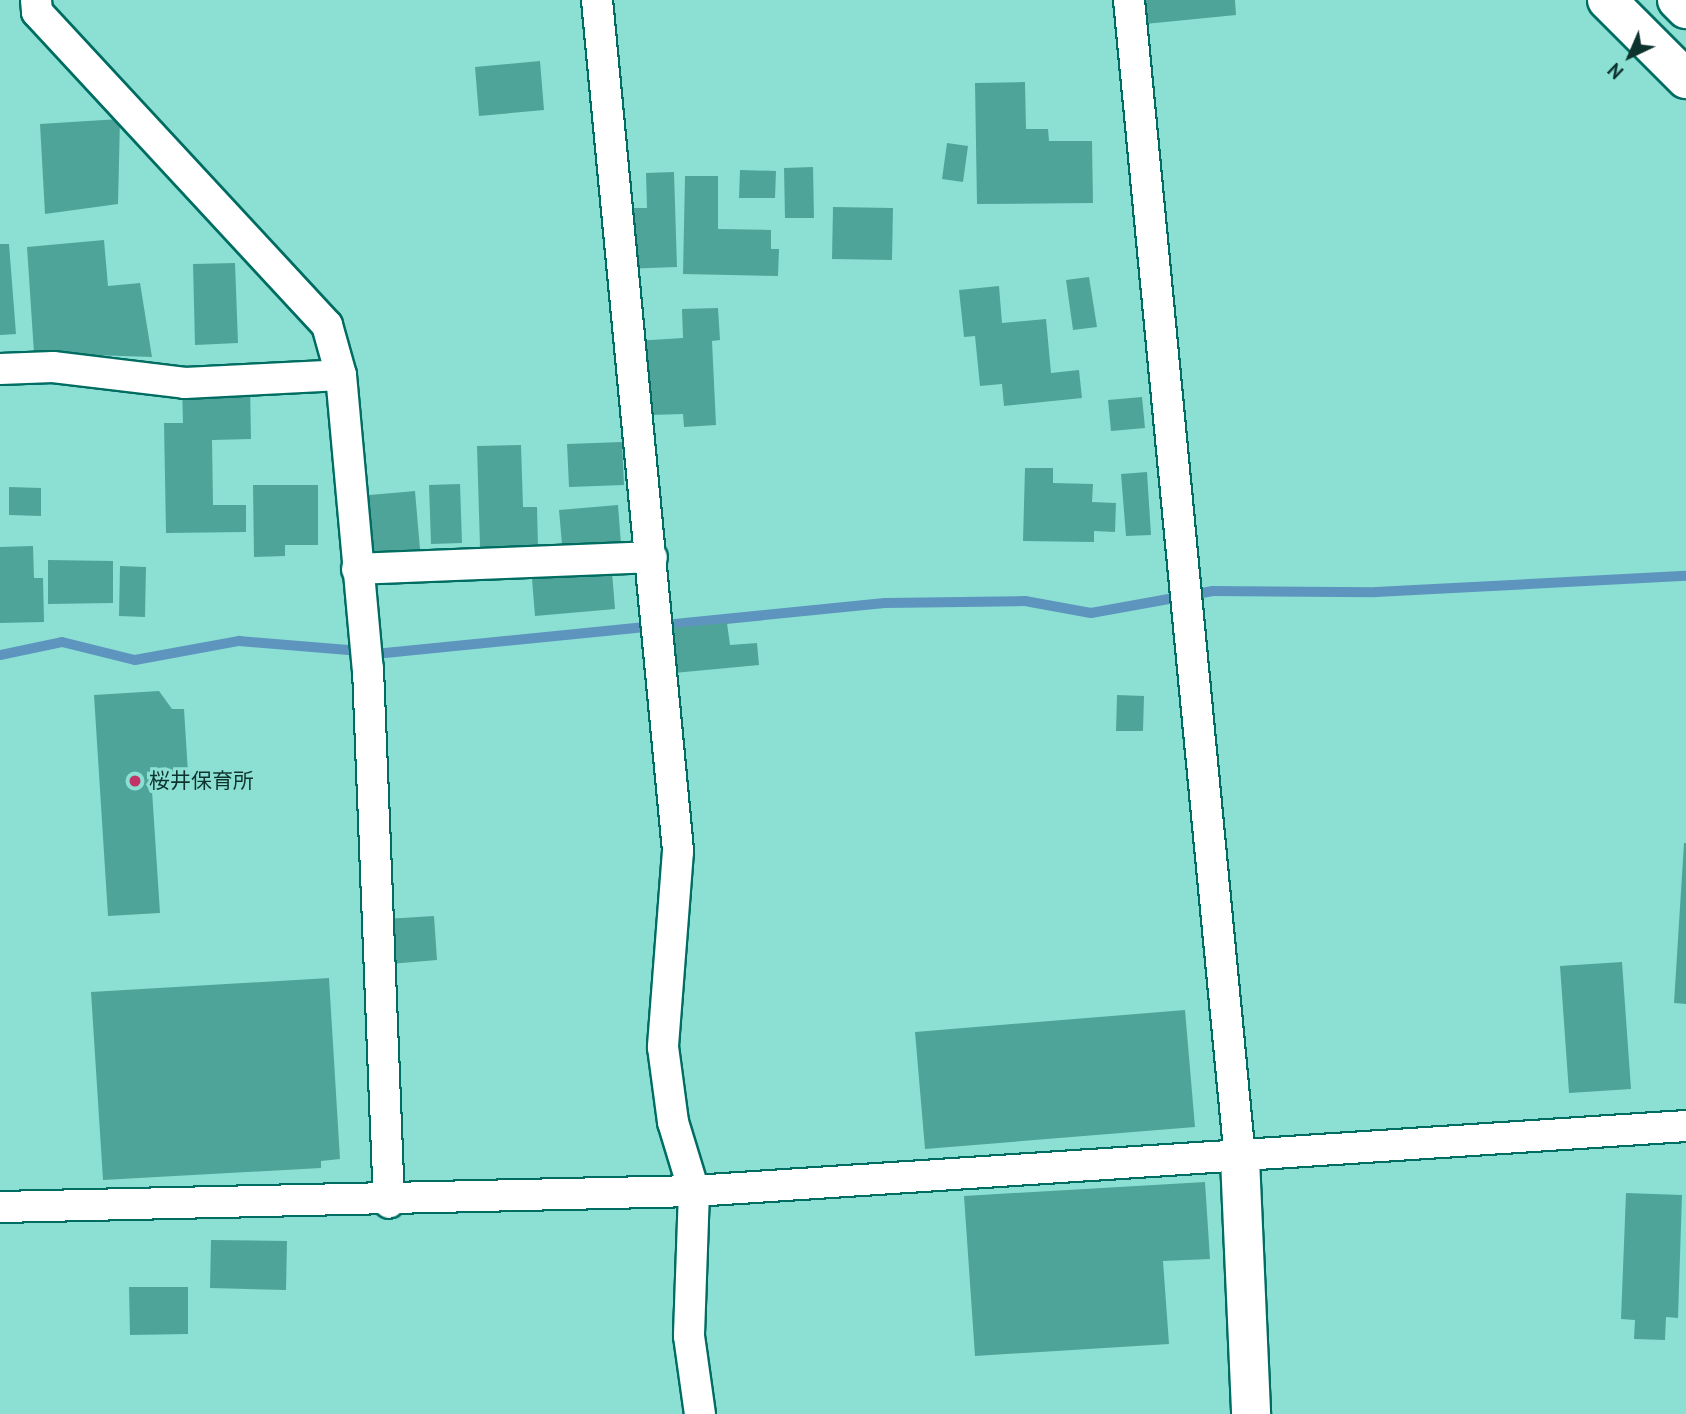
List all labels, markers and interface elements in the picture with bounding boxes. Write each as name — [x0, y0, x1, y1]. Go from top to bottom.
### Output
north arrow — [1595, 21, 1665, 91]
text: N — [1603, 58, 1628, 84]
place label: 桜井保育所 — [149, 768, 254, 794]
marker: 桜井保育所 — [127, 773, 143, 789]

